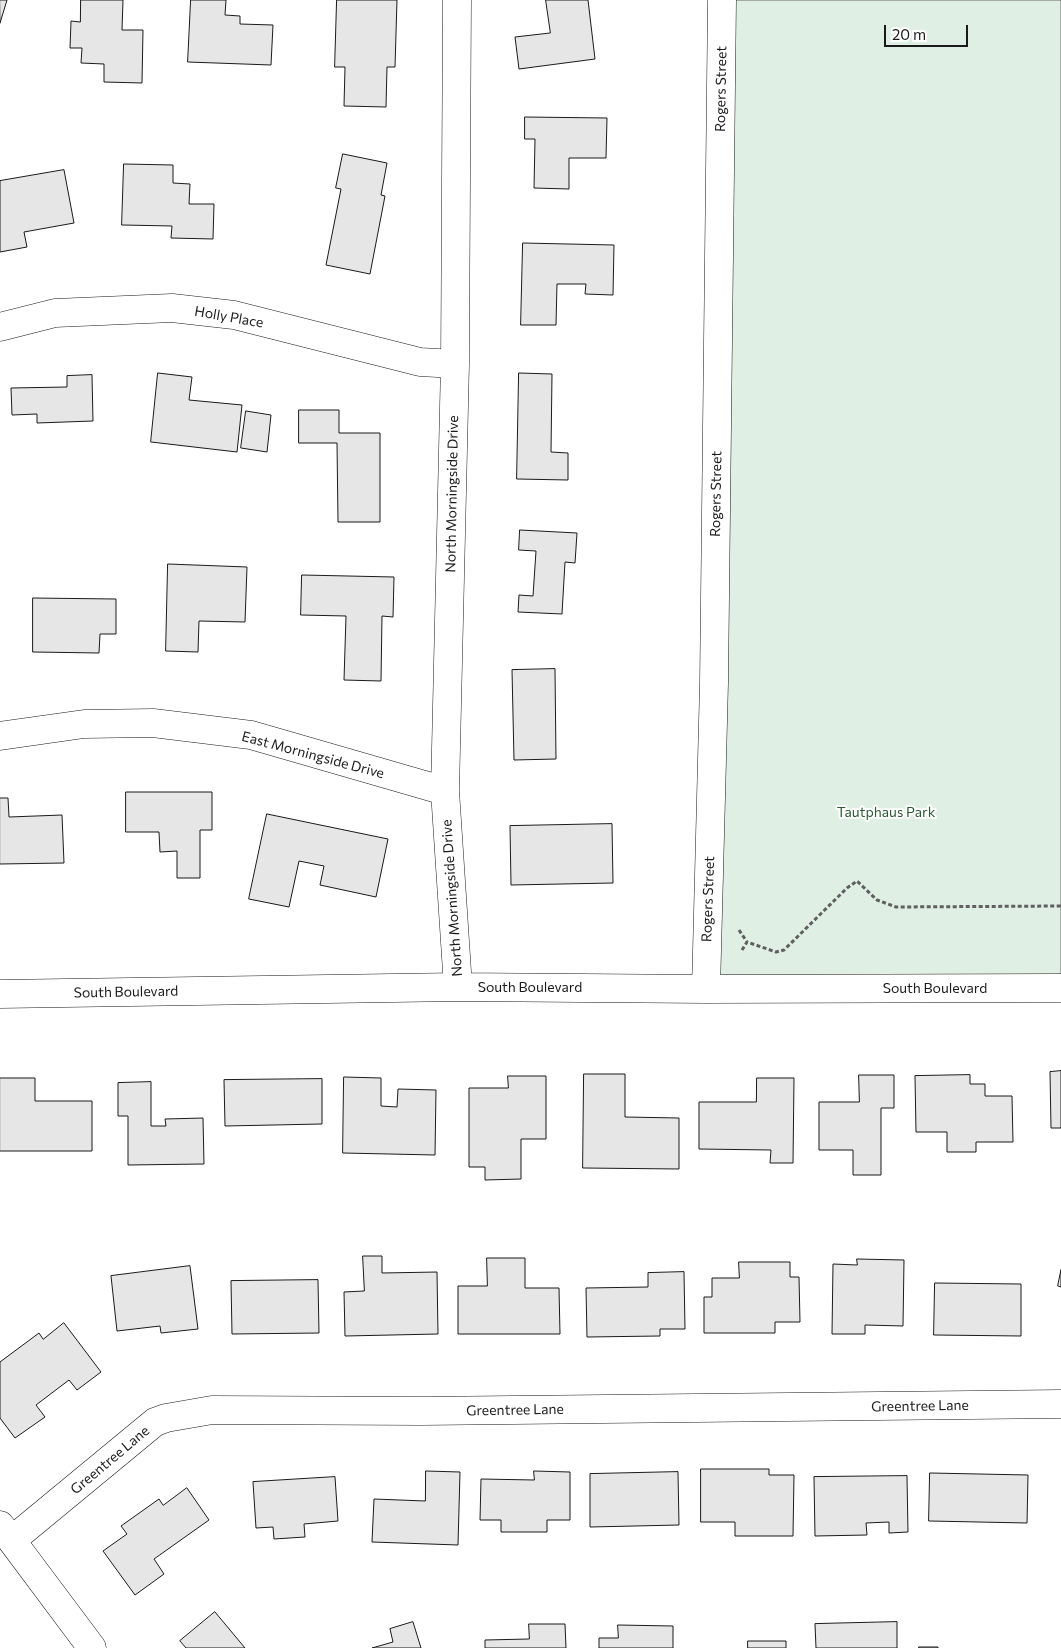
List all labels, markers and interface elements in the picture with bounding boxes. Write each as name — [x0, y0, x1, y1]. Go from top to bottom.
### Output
scale bar — [886, 15, 970, 47]
text: 20 m — [892, 25, 926, 43]
street label: Rogers Street — [712, 46, 730, 132]
street label: Holly Place — [193, 303, 265, 331]
street label: North Morningside Drive — [442, 415, 462, 573]
street label: Rogers Street — [707, 451, 725, 537]
street label: East Morningside Drive — [240, 728, 386, 782]
park label: Tautphaus Park — [837, 804, 935, 820]
street label: North Morningside Drive — [438, 819, 466, 977]
street label: Rogers Street — [698, 856, 718, 942]
street label: South Boulevard — [478, 979, 582, 995]
street label: South Boulevard — [883, 980, 987, 996]
street label: South Boulevard — [74, 983, 178, 1001]
street label: Greentree Lane — [871, 1397, 969, 1415]
street label: Greentree Lane — [466, 1401, 564, 1419]
street label: Greentree Lane — [67, 1422, 153, 1498]

